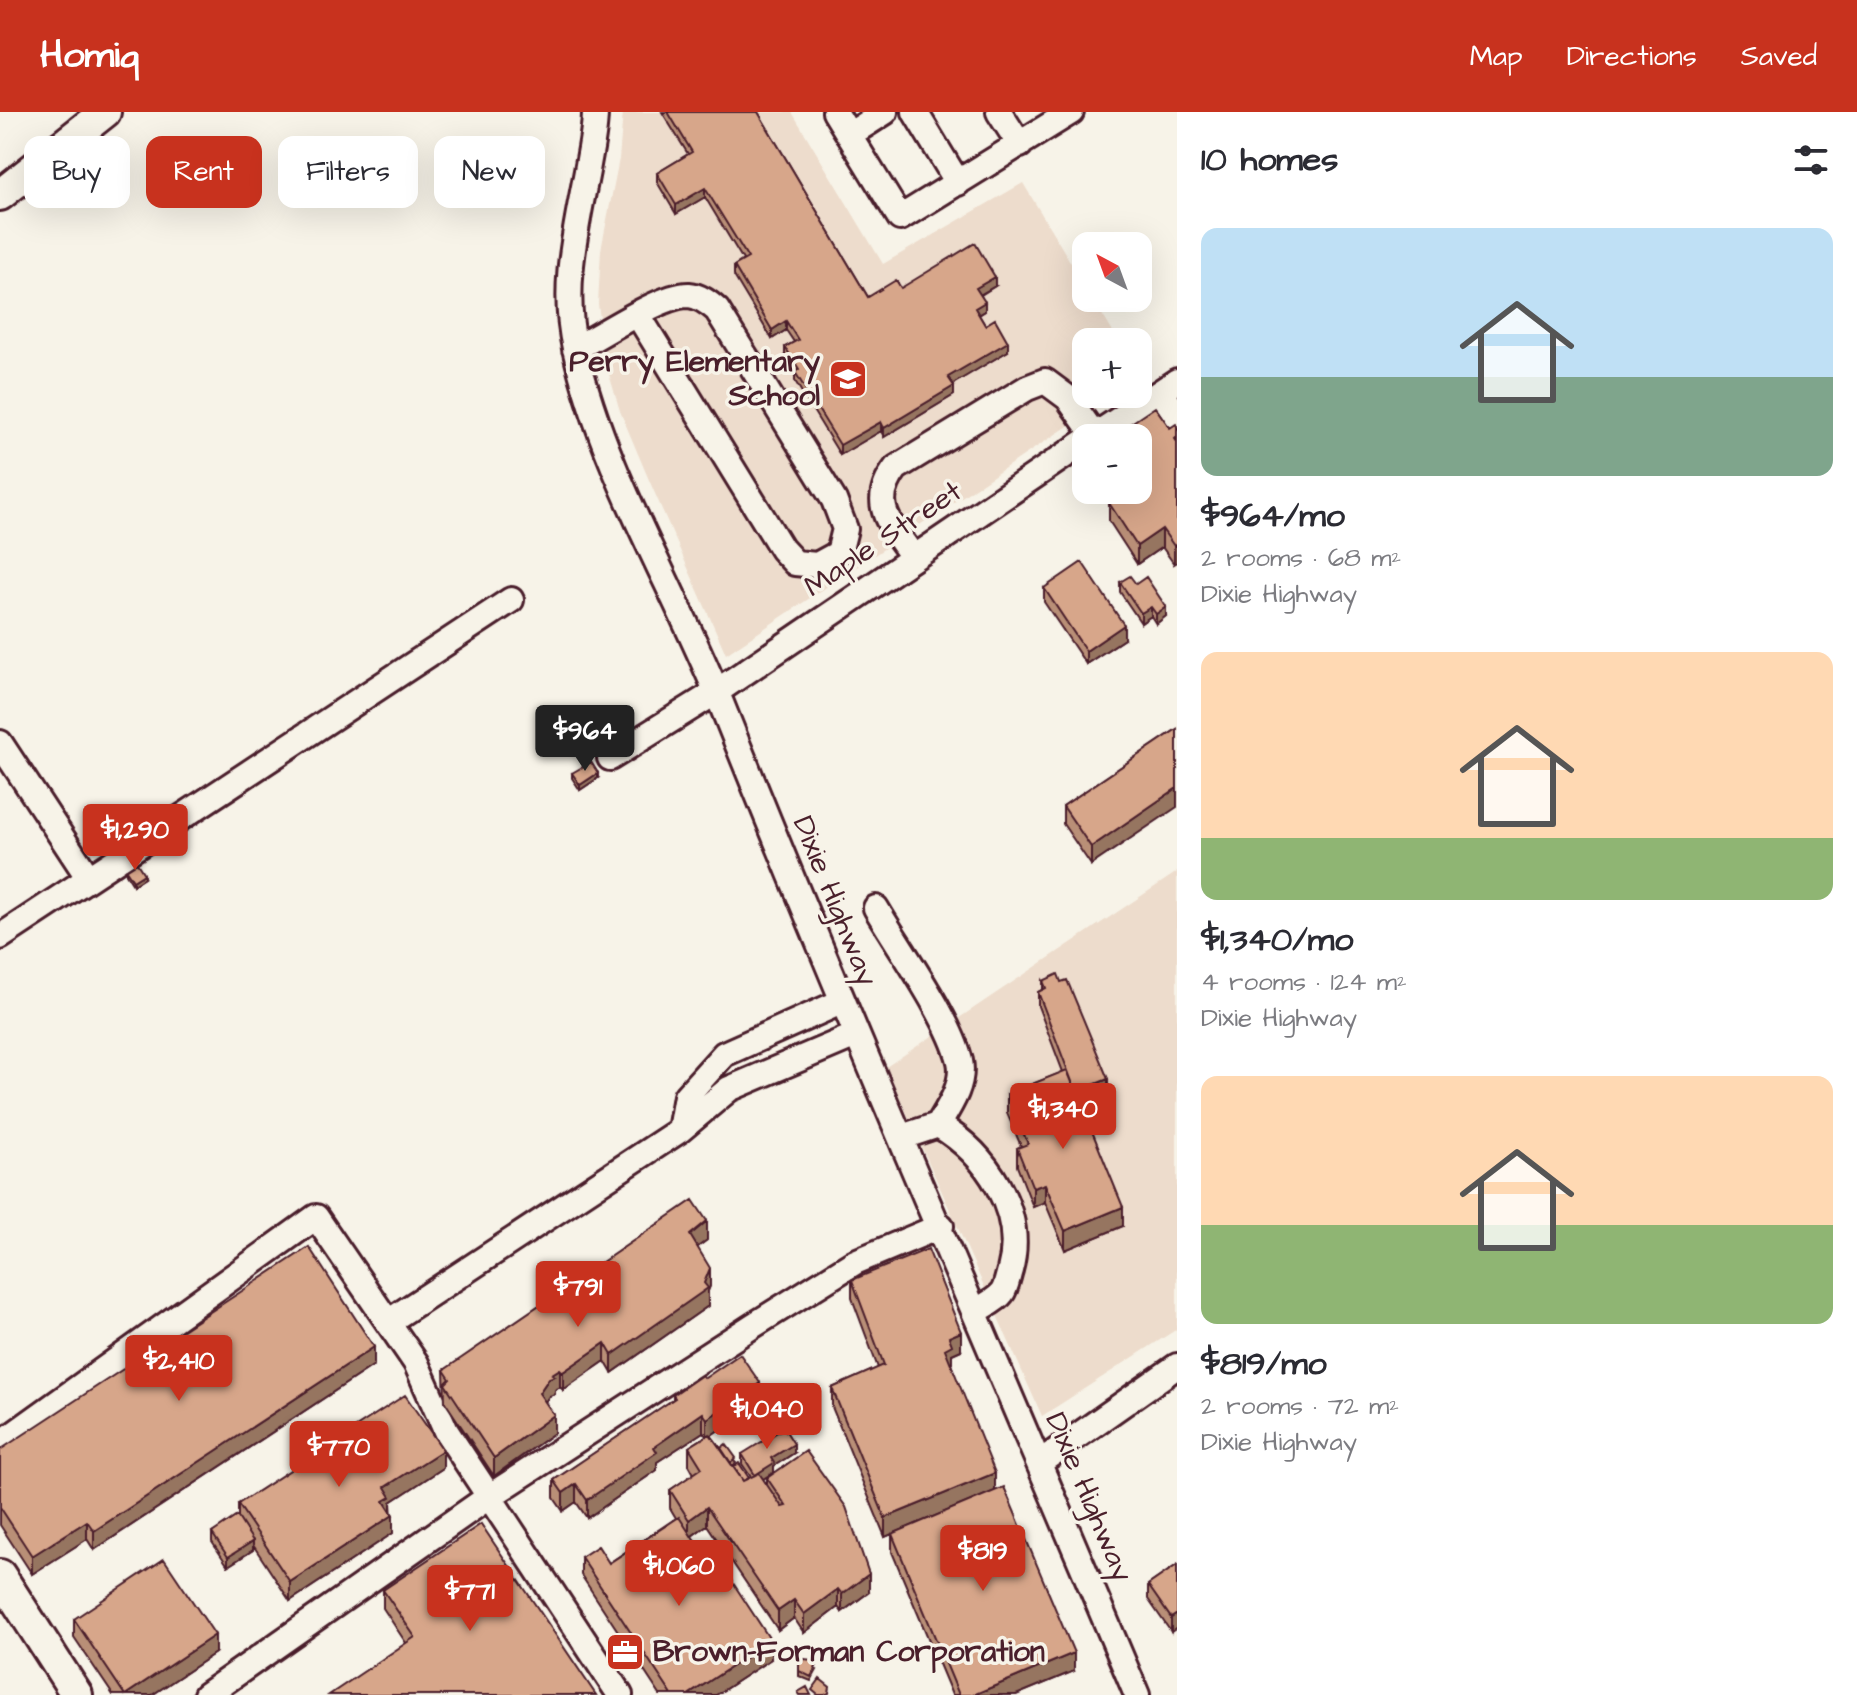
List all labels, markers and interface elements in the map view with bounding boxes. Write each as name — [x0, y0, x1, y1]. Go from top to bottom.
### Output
text: Homiq — [40, 30, 139, 82]
text: Map — [1470, 37, 1523, 76]
text: Directions — [1567, 37, 1697, 76]
text: Saved — [1741, 37, 1817, 76]
chip: Buy — [24, 136, 130, 208]
chip: Rent — [146, 136, 262, 208]
chip: Filters — [278, 136, 418, 208]
chip: New — [434, 136, 545, 208]
text: 10 homes — [1201, 136, 1338, 184]
icon: filters — [1789, 138, 1833, 182]
north arrow — [1072, 232, 1152, 312]
map controls — [1072, 232, 1152, 504]
icon: home — [1445, 280, 1589, 424]
button: + — [1072, 328, 1152, 408]
place label: Perry Elementary School — [569, 341, 821, 417]
school or university icon: Perry Elementary School — [827, 358, 869, 400]
button: − — [1072, 424, 1152, 504]
street label: Maple Street — [796, 471, 970, 607]
text: $964/mo — [1201, 492, 1345, 540]
text: 2 rooms · 68 m² — [1201, 540, 1401, 576]
text: Dixie Highway — [1201, 576, 1357, 612]
icon: home — [1445, 704, 1589, 848]
pin: $964 — [538, 705, 632, 773]
text: $964 — [553, 713, 617, 749]
pin: $1,290 — [70, 804, 200, 872]
street label: Dixie Highway — [781, 810, 888, 993]
text: $1,290 — [101, 812, 169, 848]
text: $1,340/mo — [1201, 916, 1353, 964]
text: 4 rooms · 124 m² — [1201, 964, 1407, 1000]
text: Dixie Highway — [1201, 1000, 1357, 1036]
pin: $1,340 — [998, 1083, 1128, 1151]
text: $1,340 — [1028, 1091, 1098, 1127]
icon: home — [1445, 1128, 1589, 1272]
pin: $791 — [531, 1261, 625, 1329]
text: $791 — [554, 1269, 602, 1305]
pin: $2,410 — [114, 1335, 244, 1403]
text: $819/mo — [1201, 1340, 1327, 1388]
text: $2,410 — [143, 1343, 215, 1379]
pin: $1,040 — [702, 1383, 832, 1451]
text: 2 rooms · 72 m² — [1201, 1388, 1399, 1424]
text: $1,040 — [731, 1391, 803, 1427]
street label: Dixie Highway — [1034, 1406, 1143, 1588]
pin: $770 — [292, 1421, 386, 1489]
text: Dixie Highway — [1201, 1424, 1357, 1460]
text: $770 — [308, 1429, 370, 1465]
pin: $819 — [936, 1525, 1030, 1593]
text: $819 — [958, 1533, 1008, 1569]
pin: $1,060 — [614, 1540, 744, 1608]
text: $1,060 — [643, 1548, 715, 1584]
pin: $771 — [423, 1565, 517, 1633]
text: $771 — [445, 1573, 495, 1609]
office icon: Brown-Forman Corporation — [604, 1631, 646, 1673]
place label: Brown-Forman Corporation — [653, 1631, 1045, 1674]

